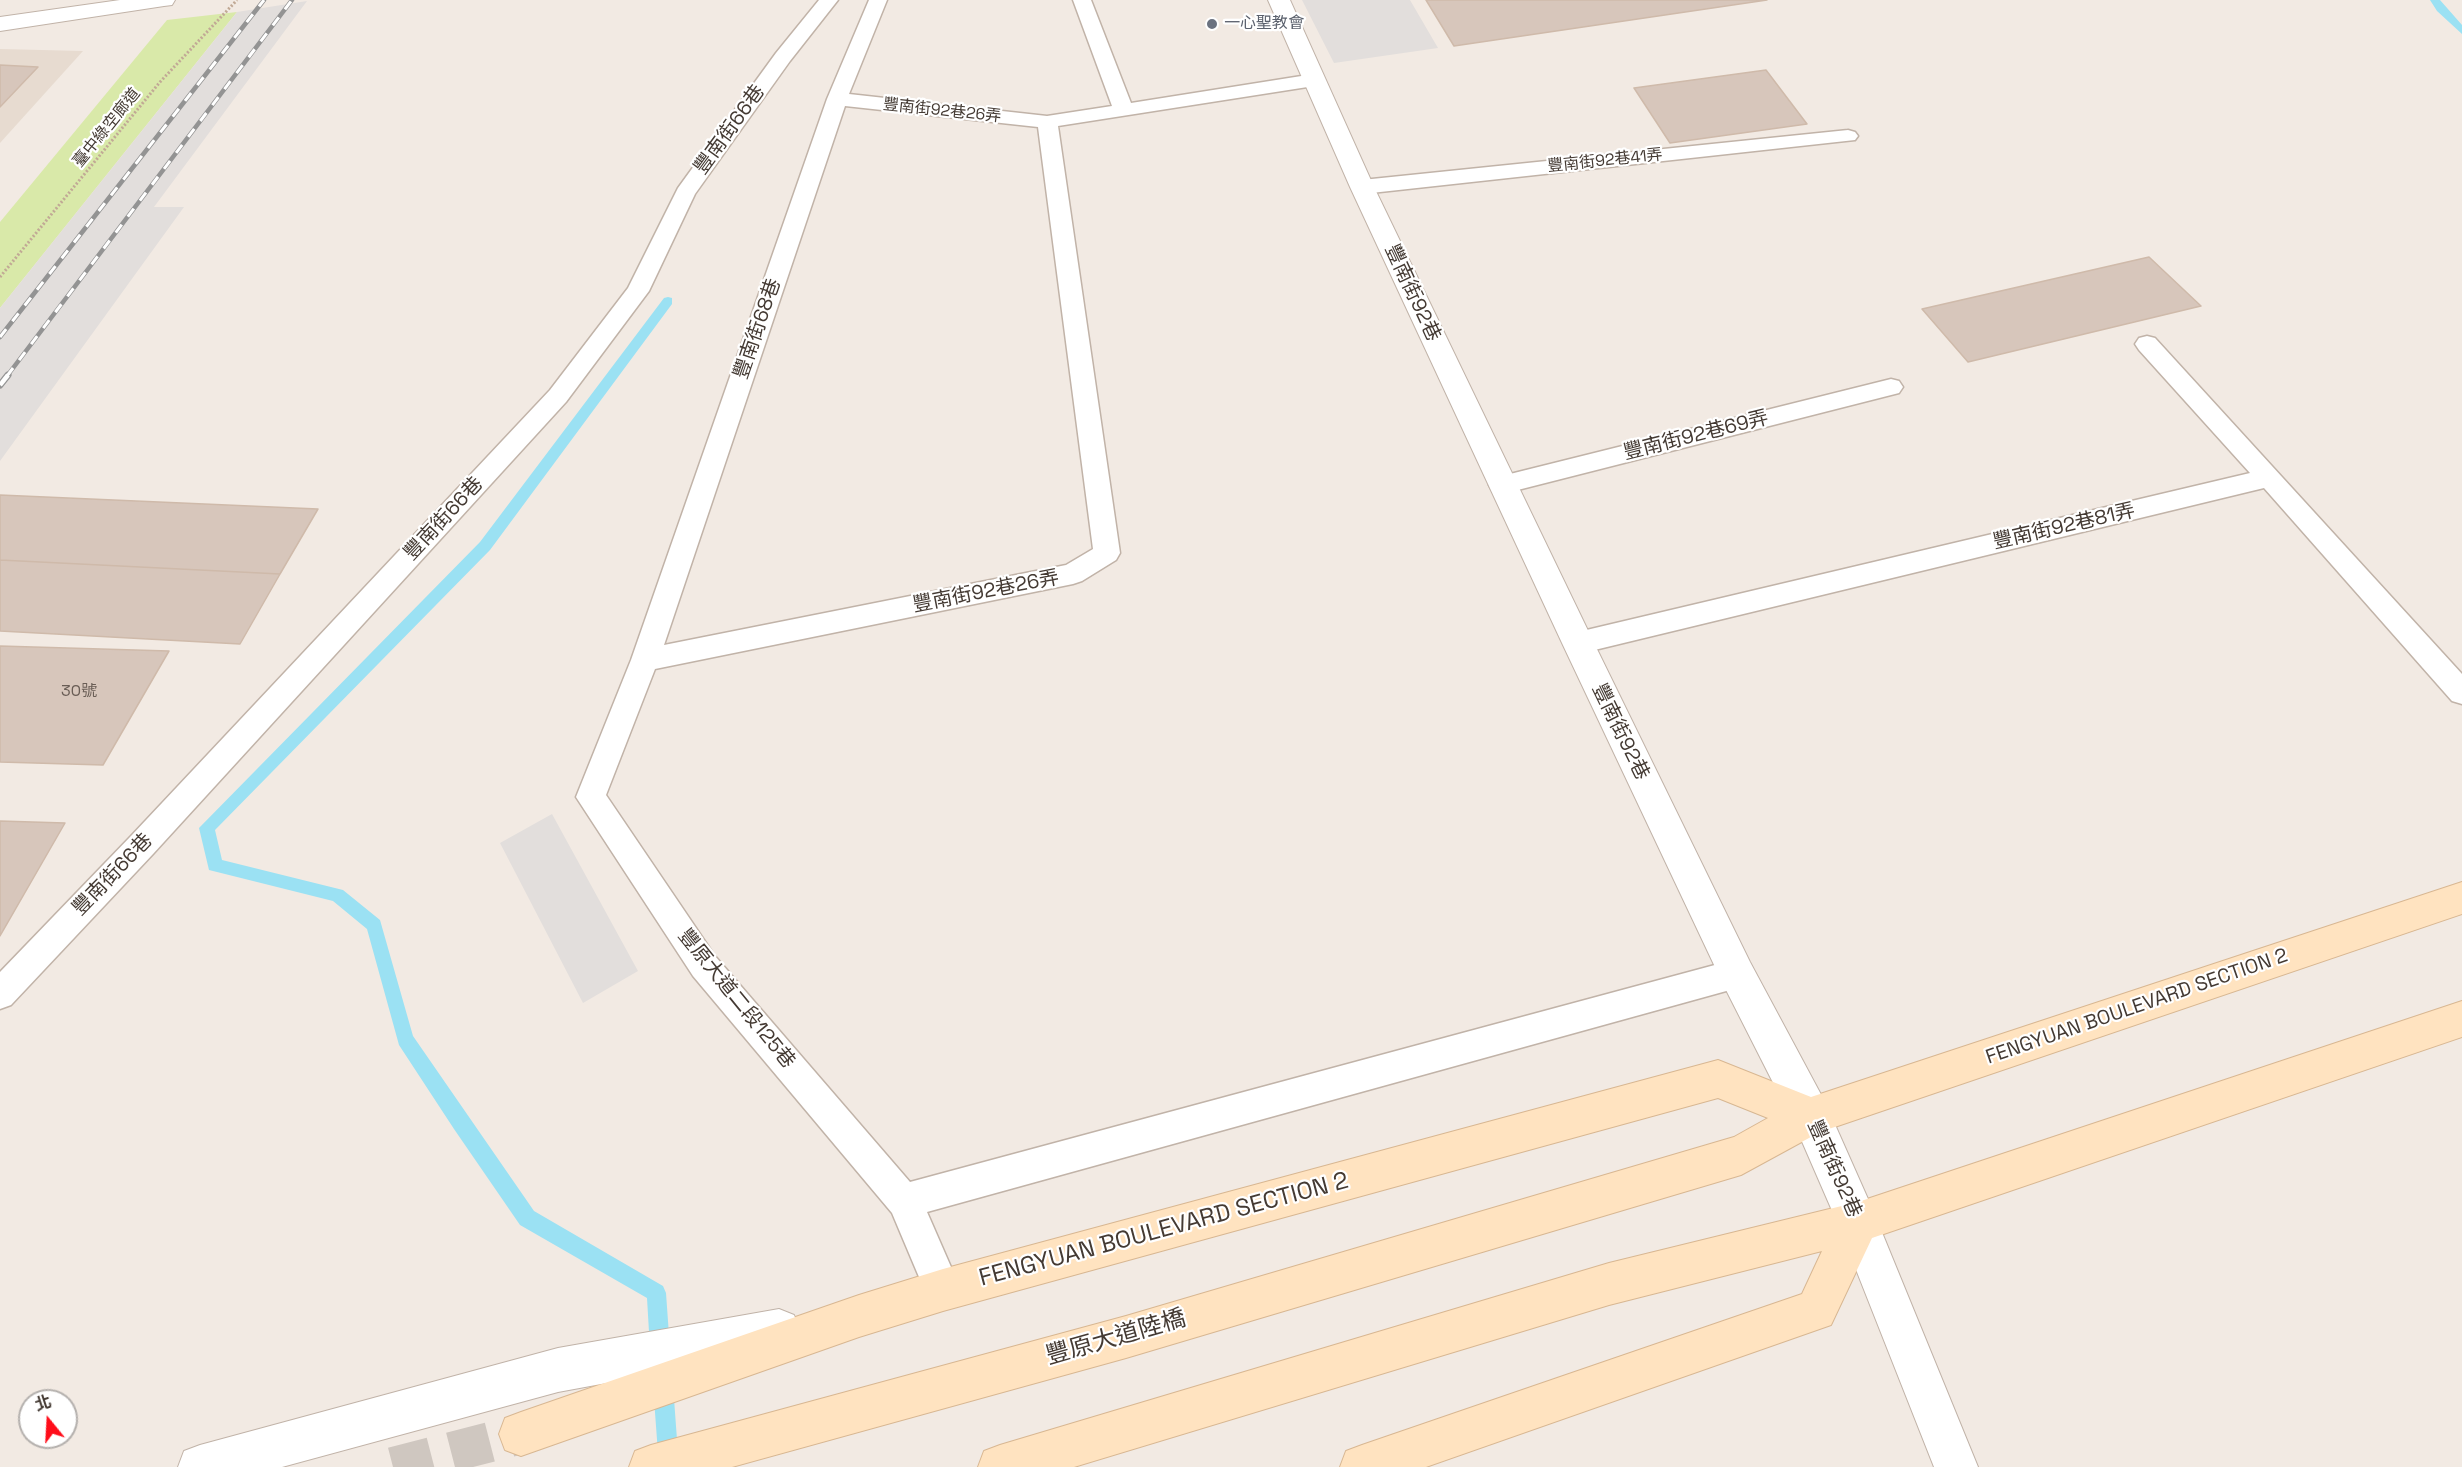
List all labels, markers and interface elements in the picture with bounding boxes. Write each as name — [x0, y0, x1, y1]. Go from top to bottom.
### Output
place label: 一心聖教會 — [1224, 14, 1304, 34]
marker: 一心聖教會 — [1205, 17, 1219, 31]
street label: 豐南街66巷 — [690, 81, 770, 179]
street label: 臺中綠空廊道 — [69, 85, 145, 171]
street label: 豐南街92巷26弄 — [882, 95, 1002, 127]
street label: 豐南街92巷41弄 — [1546, 145, 1664, 177]
street label: 豐南街92巷 — [1379, 241, 1445, 345]
street label: 豐南街68巷 — [730, 276, 786, 382]
street label: 豐南街92巷69弄 — [1621, 406, 1771, 466]
street label: 豐南街66巷 — [400, 473, 488, 565]
street label: 豐南街92巷81弄 — [1991, 499, 2137, 555]
street label: 豐南街92巷26弄 — [911, 566, 1061, 618]
street label: 豐南街92巷 — [1586, 680, 1654, 784]
house number: 30號 — [61, 682, 97, 702]
street label: 豐南街66巷 — [68, 829, 158, 921]
street label: 豐原大道二段125巷 — [672, 924, 800, 1074]
street label: FENGYUAN BOULEVARD SECTION 2 — [1983, 944, 2291, 1070]
street label: 豐南街92巷 — [1802, 1116, 1866, 1222]
street label: FENGYUAN BOULEVARD SECTION 2 — [976, 1167, 1352, 1293]
street label: 豐原大道陸橋 — [1043, 1304, 1189, 1372]
north arrow — [18, 1389, 78, 1449]
text: 北 — [32, 1391, 54, 1416]

